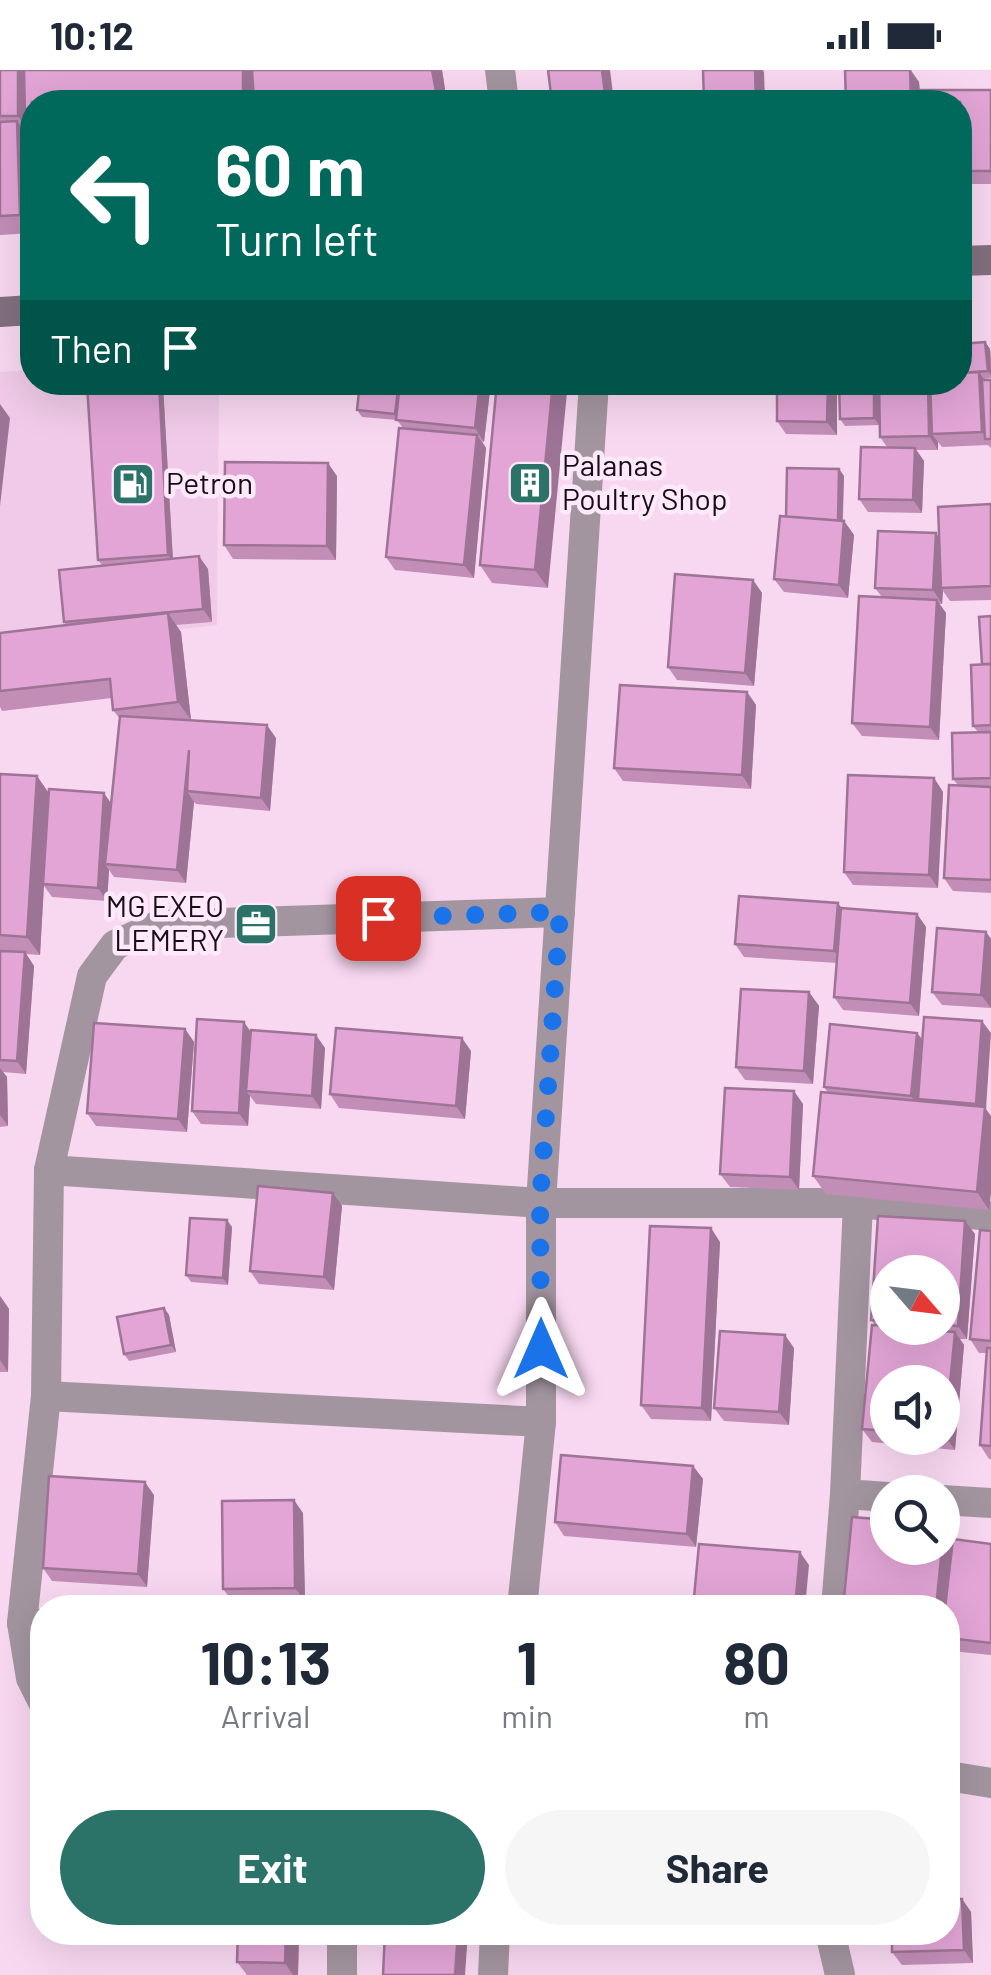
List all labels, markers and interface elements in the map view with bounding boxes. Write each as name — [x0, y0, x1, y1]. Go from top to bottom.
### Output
text: 10:12 — [50, 12, 134, 58]
text: 60 m — [215, 126, 365, 210]
icon: left — [50, 130, 180, 260]
text: Turn left — [215, 211, 379, 265]
icon: arrive — [153, 320, 208, 375]
text: Then — [50, 325, 133, 371]
place label: Palanas Poultry Shop — [562, 446, 727, 516]
building icon: Palanas Poultry Shop — [507, 460, 553, 506]
fuel station icon: Petron — [110, 461, 156, 507]
place label: Petron — [166, 464, 253, 500]
pin — [336, 876, 421, 961]
place label: MG EXEO LEMERY — [106, 887, 224, 957]
icon: arrive — [351, 891, 406, 946]
office icon: MG EXEO LEMERY — [233, 901, 279, 947]
north arrow — [870, 1255, 960, 1345]
map controls — [870, 1255, 960, 1565]
position arrow — [489, 1297, 593, 1401]
button: sound — [870, 1365, 960, 1455]
button: search — [870, 1475, 960, 1565]
text: 10:13 — [200, 1625, 331, 1697]
text: 1 — [516, 1625, 538, 1697]
text: 80 — [723, 1625, 790, 1697]
text: Arrival — [221, 1696, 310, 1734]
text: min — [501, 1696, 553, 1734]
text: m — [743, 1696, 770, 1734]
button: Exit — [60, 1810, 485, 1925]
button: Share — [505, 1810, 930, 1925]

